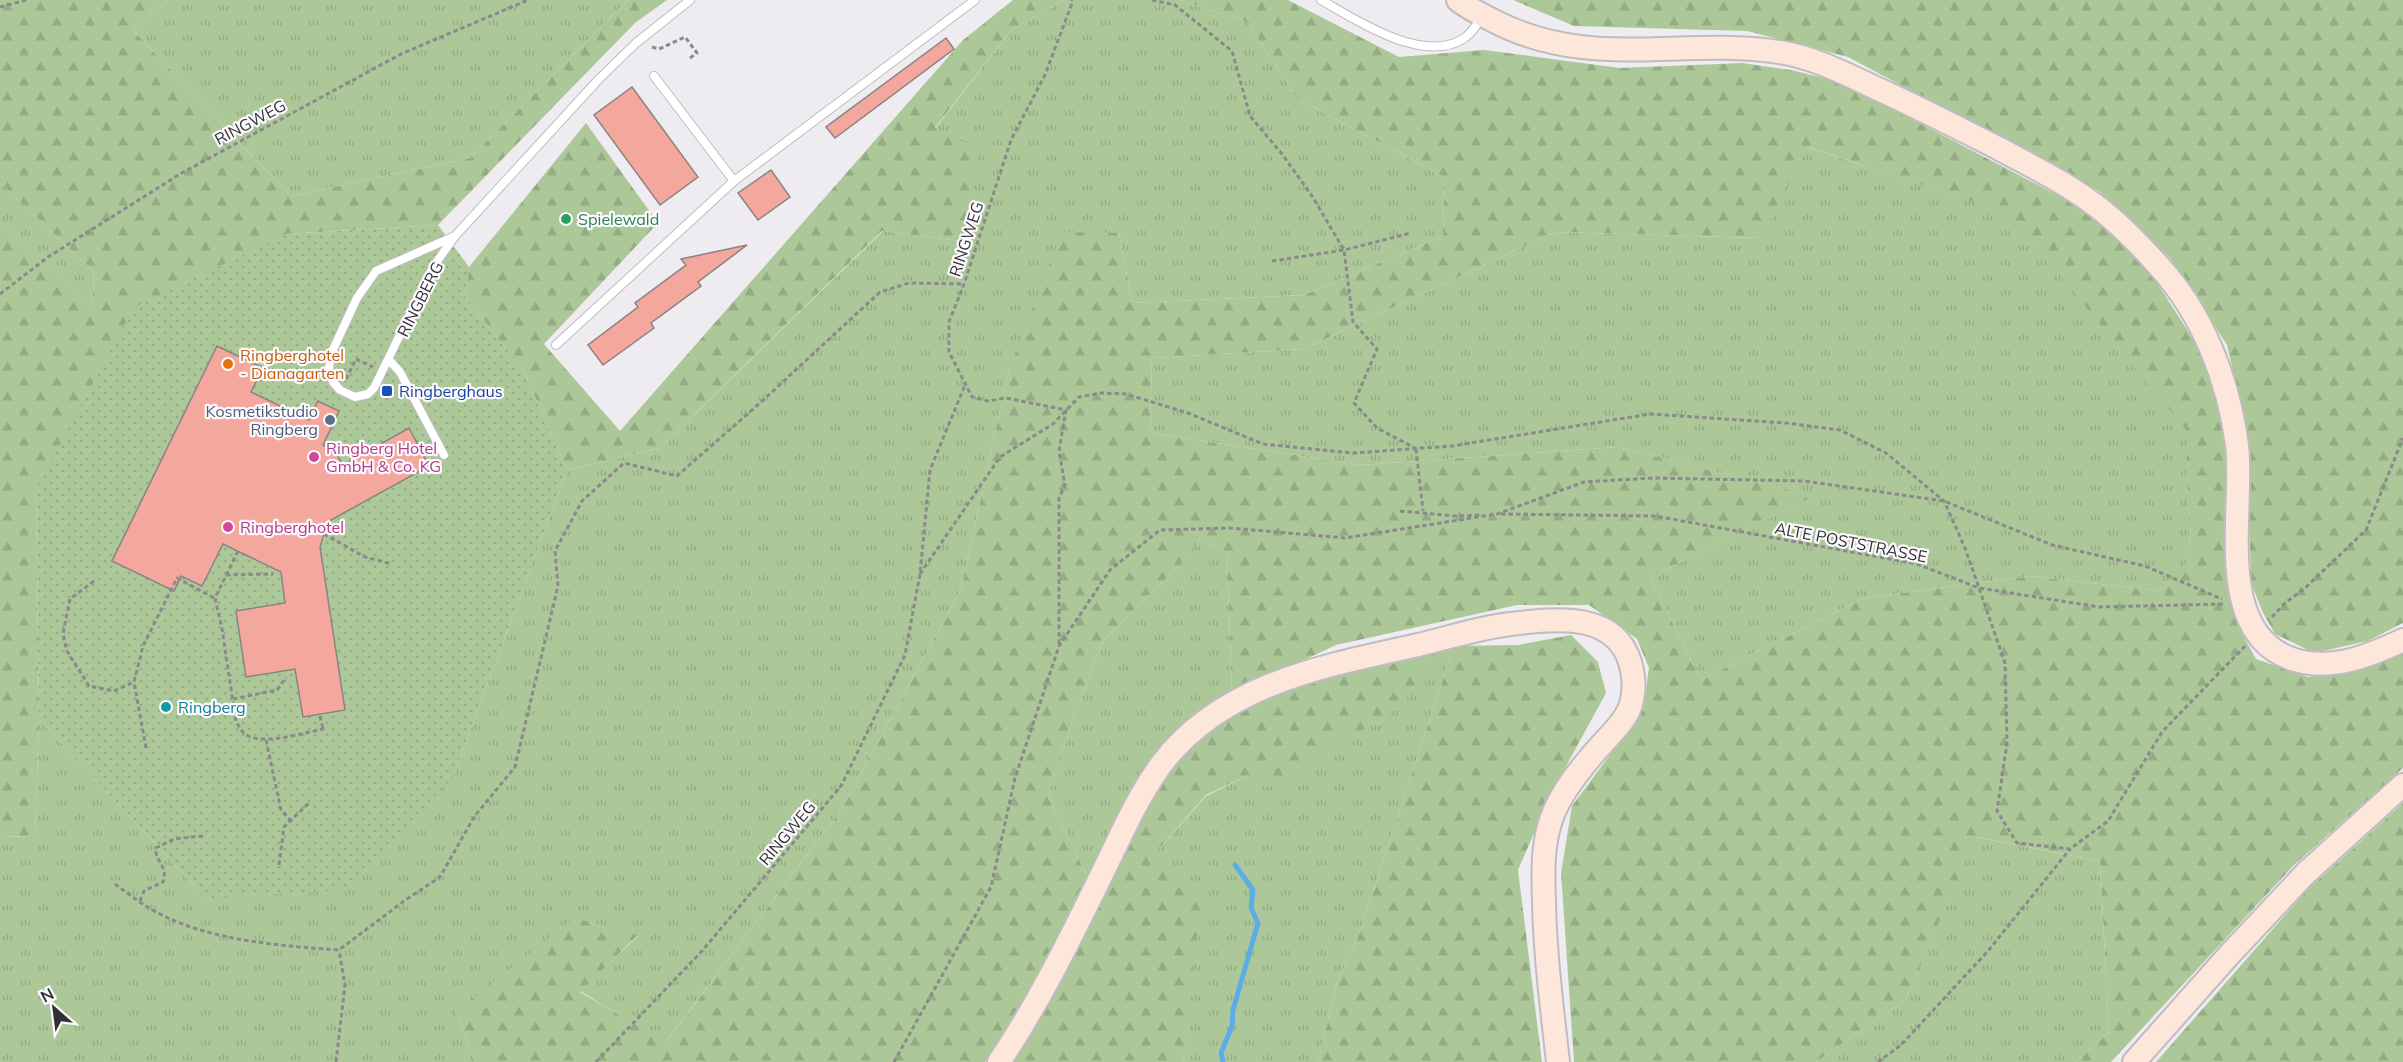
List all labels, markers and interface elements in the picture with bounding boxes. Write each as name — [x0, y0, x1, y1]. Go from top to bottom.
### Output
street label: RINGWEG — [211, 95, 289, 149]
street label: RINGWEG — [945, 199, 987, 279]
place label: Spielewald — [578, 209, 659, 229]
marker: Spielewald — [559, 212, 573, 226]
street label: RINGBERG — [393, 258, 447, 340]
place label: Ringberghotel - Dianagarten — [240, 345, 344, 383]
marker: Ringberghotel - Dianagarten — [221, 357, 235, 371]
place label: Ringberghaus — [399, 381, 503, 401]
marker: Ringberghaus — [380, 384, 394, 398]
place label: Kosmetikstudio Ringberg — [205, 401, 318, 439]
marker: Kosmetikstudio Ringberg — [323, 413, 337, 427]
place label: Ringberg Hotel GmbH & Co. KG — [326, 438, 441, 476]
marker: Ringberg Hotel GmbH & Co. KG — [307, 450, 321, 464]
place label: Ringberghotel — [240, 517, 344, 537]
street label: ALTE POSTSTRASSE — [1773, 517, 1929, 567]
marker: Ringberghotel — [221, 520, 235, 534]
place label: Ringberg — [178, 697, 246, 717]
marker: Ringberg — [159, 700, 173, 714]
street label: RINGWEG — [754, 797, 820, 869]
north arrow — [24, 978, 84, 1038]
text: N — [37, 983, 57, 1006]

